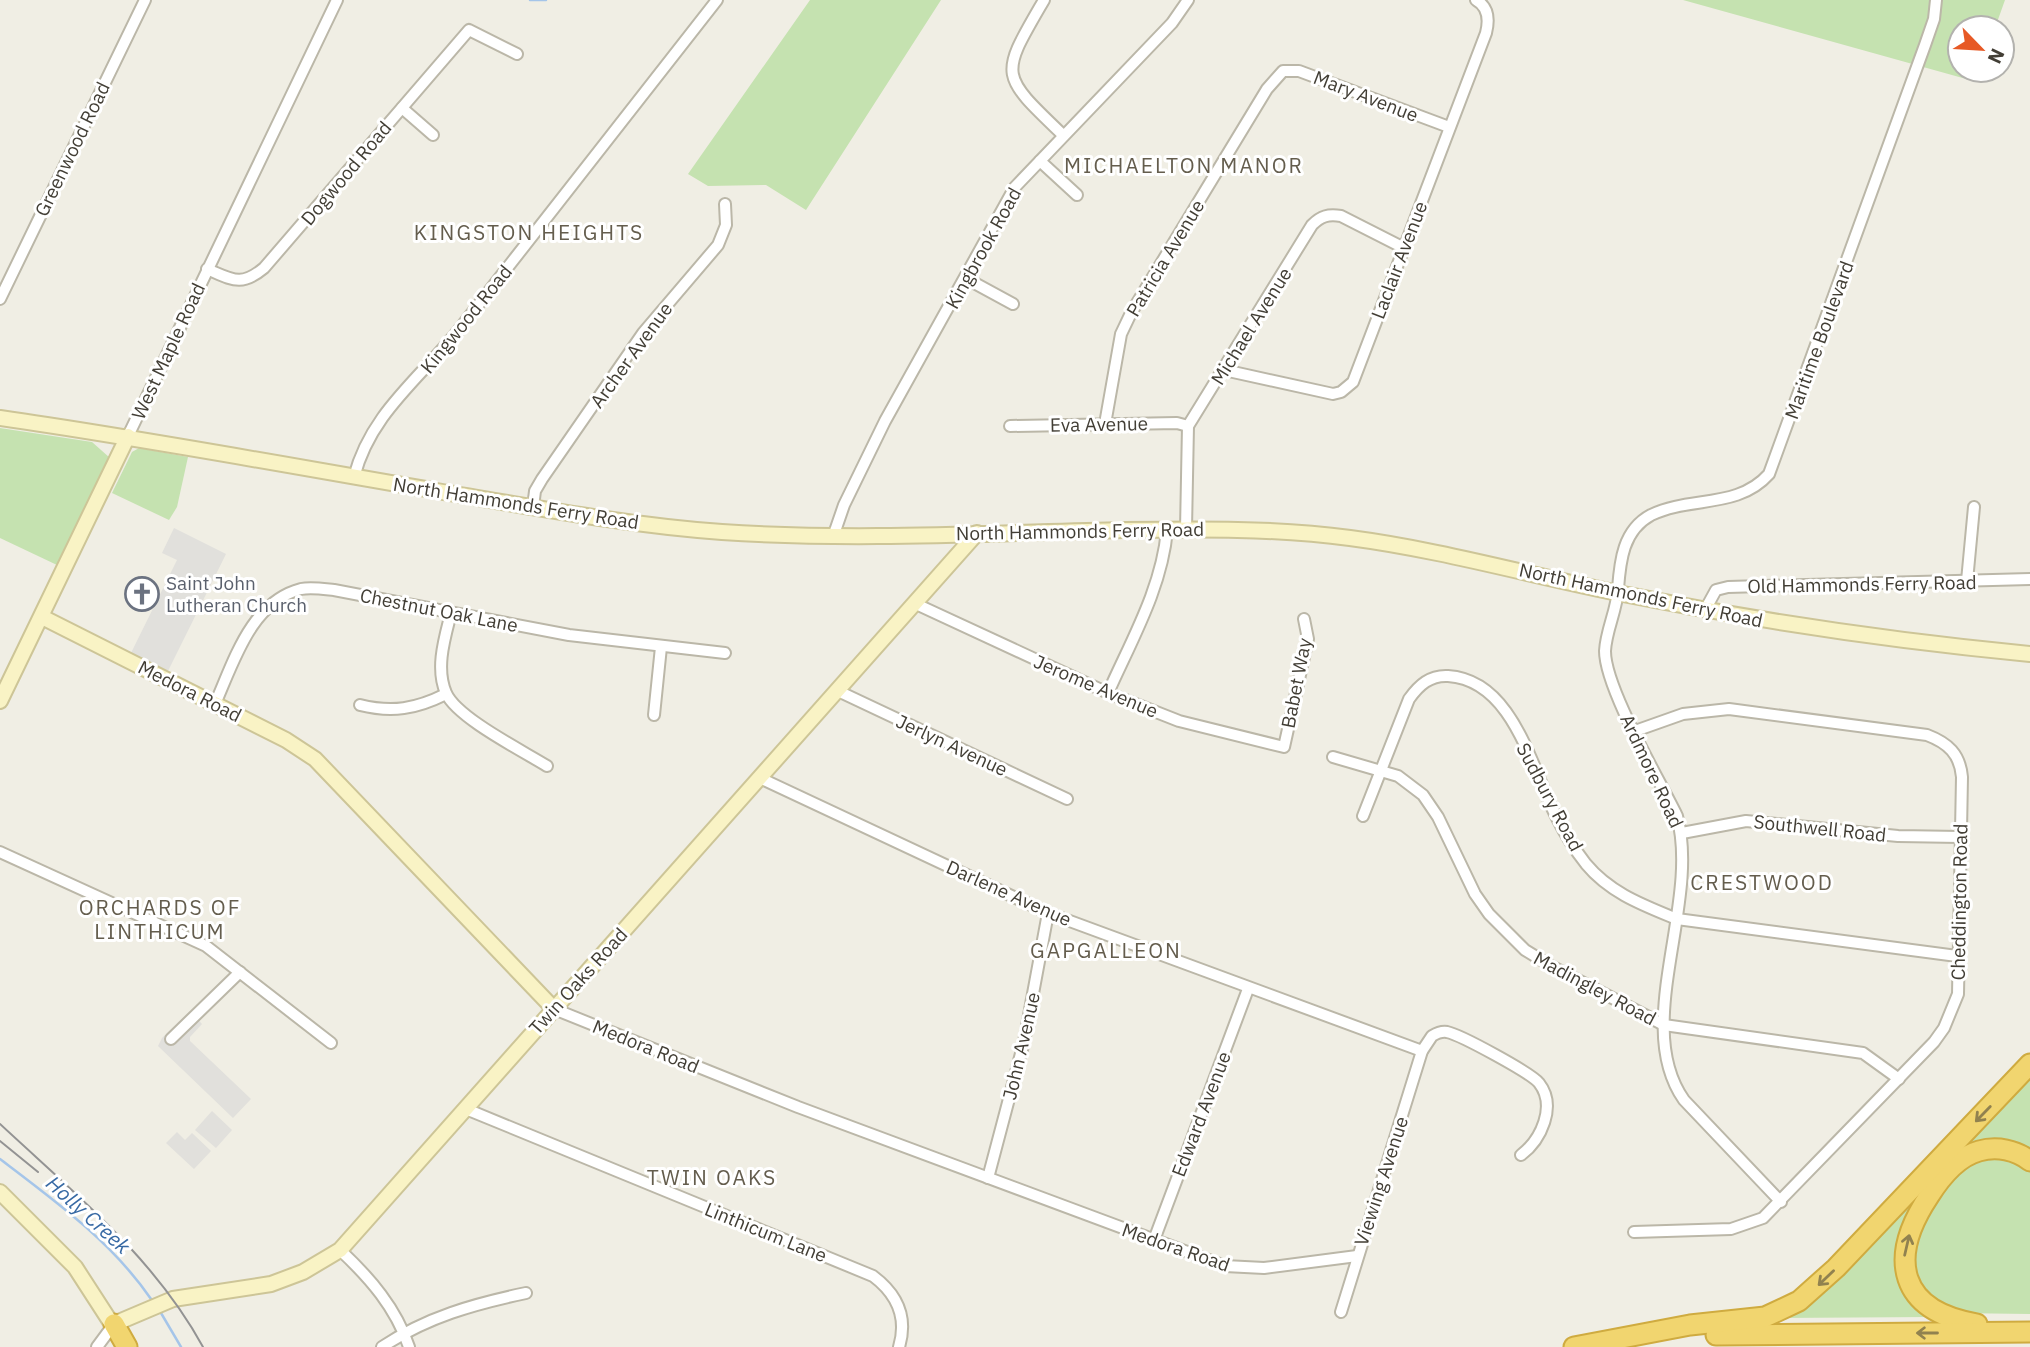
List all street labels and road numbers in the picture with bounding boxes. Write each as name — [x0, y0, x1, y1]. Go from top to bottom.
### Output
street label: Mary Avenue — [1310, 65, 1422, 127]
street label: Greenwood Road — [29, 78, 115, 220]
street label: Dogwood Road — [296, 116, 396, 230]
street label: Kingbrook Road — [940, 183, 1026, 313]
street label: Patricia Avenue — [1121, 195, 1209, 321]
street label: Laclair Avenue — [1366, 198, 1432, 322]
street label: Maritime Boulevard — [1779, 258, 1859, 422]
street label: Kingwood Road — [415, 260, 517, 378]
street label: Michael Avenue — [1205, 263, 1297, 389]
street label: West Maple Road — [126, 279, 210, 423]
street label: Archer Avenue — [585, 297, 677, 413]
street label: Eva Avenue — [1050, 411, 1148, 437]
street label: North Hammonds Ferry Road — [391, 472, 641, 534]
street label: North Hammonds Ferry Road — [956, 517, 1204, 545]
street label: North Hammonds Ferry Road — [1517, 557, 1765, 633]
street label: Old Hammonds Ferry Road — [1747, 570, 1977, 598]
street label: Chestnut Oak Lane — [358, 583, 520, 637]
street label: Babet Way — [1275, 635, 1317, 730]
street label: Jerome Avenue — [1030, 649, 1162, 723]
street label: Medora Road — [134, 655, 246, 727]
street label: Jerlyn Avenue — [892, 709, 1012, 781]
street label: Ardmore Road — [1615, 710, 1689, 832]
street label: Sudbury Road — [1511, 739, 1589, 855]
street label: Southwell Road — [1753, 809, 1887, 847]
street label: Cheddington Road — [1946, 823, 1972, 981]
street label: Darlene Avenue — [943, 855, 1075, 931]
street label: Twin Oaks Road — [524, 923, 632, 1039]
street label: Madingley Road — [1530, 946, 1660, 1030]
street label: John Avenue — [997, 990, 1045, 1102]
street label: Medora Road — [589, 1014, 703, 1078]
street label: Edward Avenue — [1166, 1048, 1236, 1180]
street label: Viewing Avenue — [1349, 1113, 1413, 1249]
street label: Linthicum Lane — [701, 1197, 831, 1267]
street label: Medora Road — [1119, 1217, 1233, 1277]

